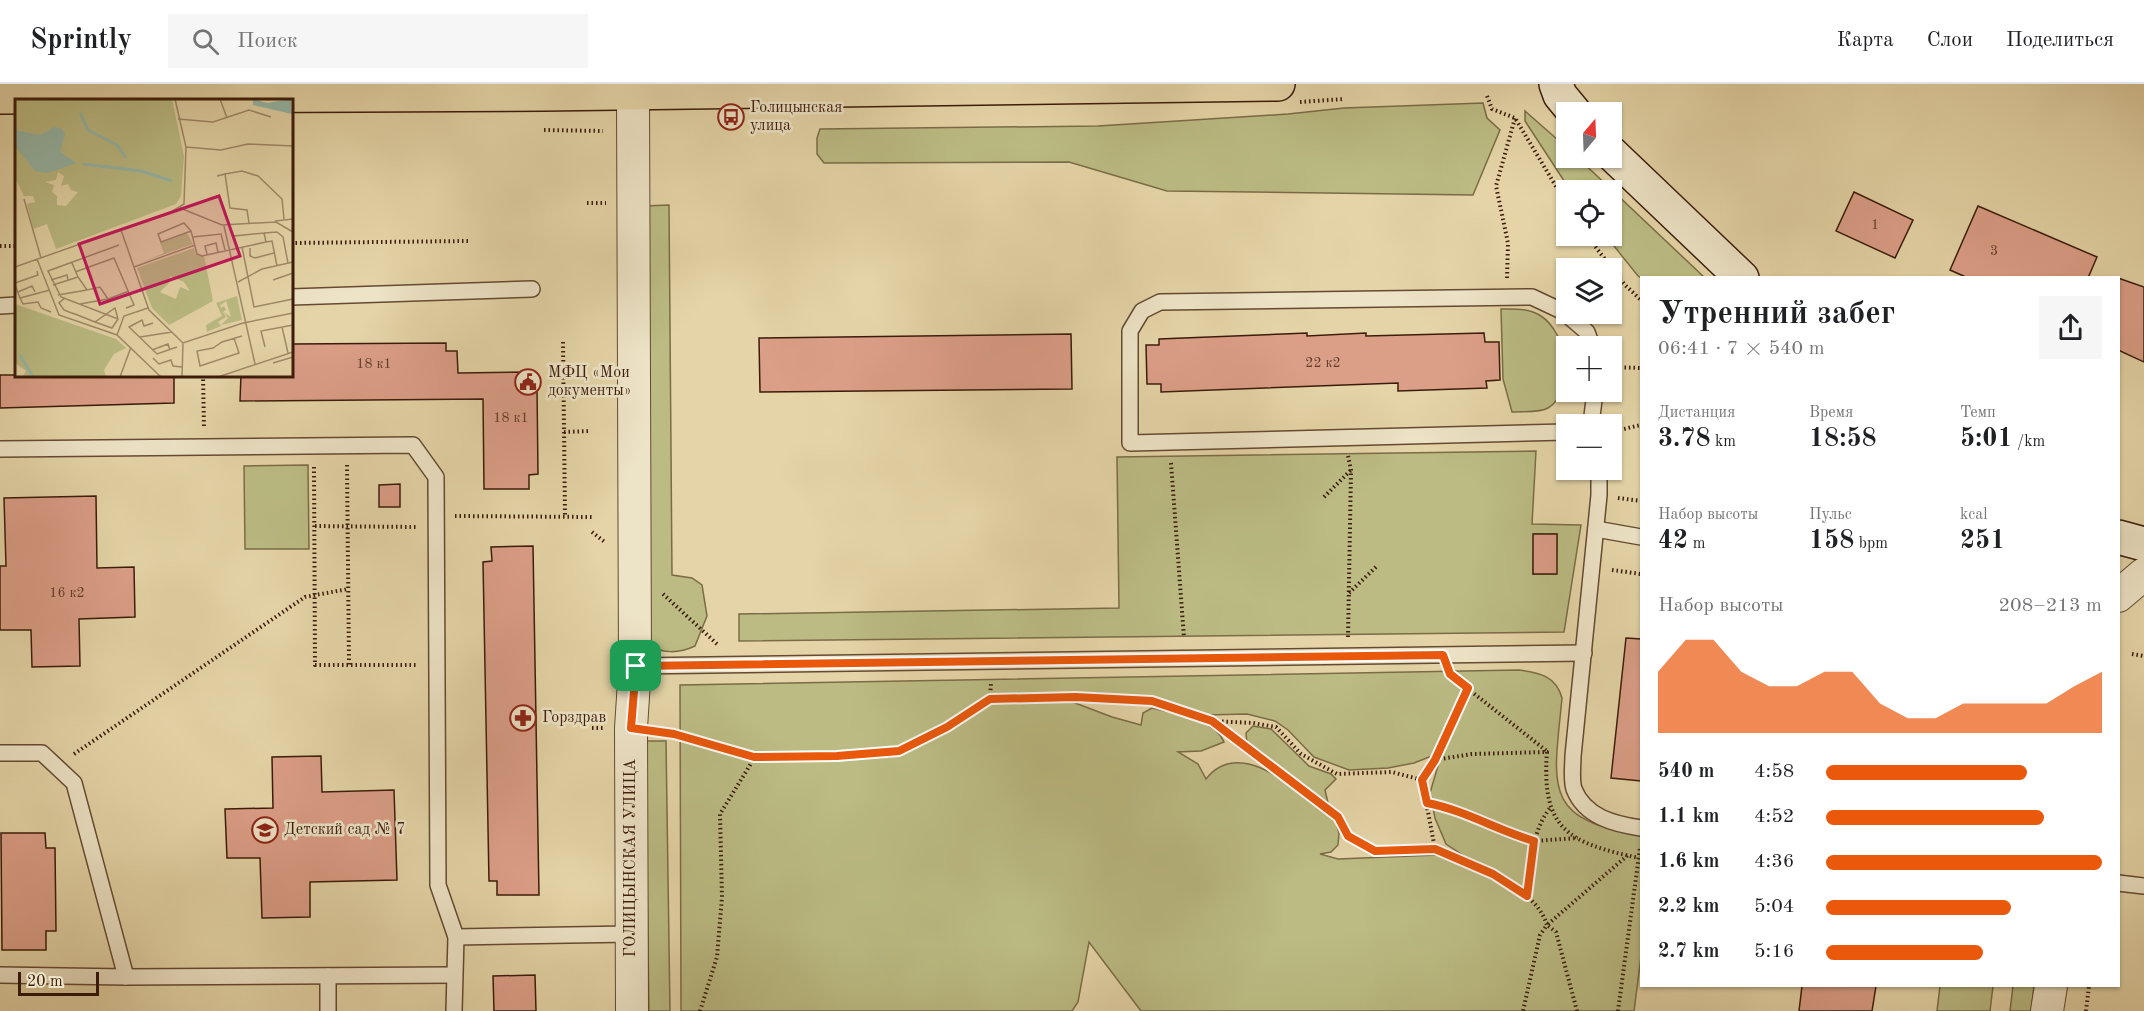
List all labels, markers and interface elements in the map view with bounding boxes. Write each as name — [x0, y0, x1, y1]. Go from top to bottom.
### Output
search box — [168, 14, 588, 68]
icon: search — [189, 25, 222, 58]
text: Sprintly — [30, 27, 132, 55]
text: Поиск — [237, 30, 298, 52]
text: Карта — [1837, 30, 1894, 51]
text: Слои — [1927, 30, 1973, 51]
text: Поделиться — [2006, 30, 2114, 51]
inset map — [15, 99, 292, 376]
place label: Голицынская улица — [750, 100, 842, 134]
bus stop icon: Голицынская улица — [716, 102, 746, 132]
north arrow — [1556, 102, 1622, 168]
map controls — [1556, 102, 1622, 480]
button: locate — [1556, 180, 1622, 246]
house number: 1 — [1871, 218, 1879, 232]
house number: 3 — [1990, 244, 1998, 258]
button: layers — [1556, 258, 1622, 324]
button: share — [2039, 296, 2102, 359]
text: Утренний забег — [1658, 298, 1895, 331]
button: + — [1556, 336, 1622, 402]
text: 06:41 · 7 × 540 m — [1658, 339, 1825, 359]
house number: 22 к2 — [1305, 356, 1341, 370]
house number: 18 к1 — [356, 357, 392, 371]
place label: МФЦ «Мои документы» — [548, 365, 631, 399]
public building icon: МФЦ «Мои документы» — [513, 367, 543, 397]
text: Дистанция — [1658, 405, 1735, 421]
text: Время — [1809, 405, 1853, 421]
text: Темп — [1960, 405, 1996, 421]
house number: 18 к1 — [493, 411, 529, 425]
button: − — [1556, 414, 1622, 480]
text: 3.78 — [1658, 426, 1711, 452]
text: 18:58 — [1809, 426, 1877, 452]
text: 5:01 — [1960, 426, 2013, 452]
text: km — [1711, 434, 1736, 450]
text: /km — [2013, 434, 2045, 450]
text: Набор высоты — [1658, 507, 1758, 523]
text: Пульс — [1809, 507, 1852, 523]
text: kcal — [1960, 507, 1988, 523]
text: 42 — [1658, 528, 1688, 554]
text: 158 — [1809, 528, 1854, 554]
text: 251 — [1960, 528, 2005, 554]
text: m — [1688, 536, 1705, 552]
text: bpm — [1854, 536, 1888, 552]
house number: 16 к2 — [49, 586, 85, 600]
text: Набор высоты — [1658, 596, 1784, 616]
text: 208–213 m — [1999, 596, 2102, 616]
pin — [610, 640, 661, 691]
icon: arrive — [619, 649, 652, 682]
pharmacy icon: Горздрав — [508, 703, 538, 733]
place label: Горздрав — [542, 710, 606, 726]
street label: ГОЛИЦЫНСКАЯ УЛИЦА — [623, 759, 639, 957]
text: 540 m — [1658, 762, 1714, 782]
text: 4:58 — [1754, 762, 1794, 782]
text: 1.1 km — [1658, 807, 1720, 827]
text: 4:52 — [1754, 807, 1794, 827]
school or university icon: Детский сад № 7 — [250, 815, 280, 845]
place label: Детский сад № 7 — [284, 822, 406, 838]
text: 1.6 km — [1658, 852, 1720, 872]
text: 4:36 — [1754, 852, 1794, 872]
text: 2.2 km — [1658, 897, 1720, 917]
text: 5:04 — [1754, 897, 1794, 917]
text: 2.7 km — [1658, 942, 1720, 962]
text: 5:16 — [1754, 942, 1794, 962]
scale bar — [18, 969, 99, 996]
text: 20 m — [27, 974, 63, 990]

